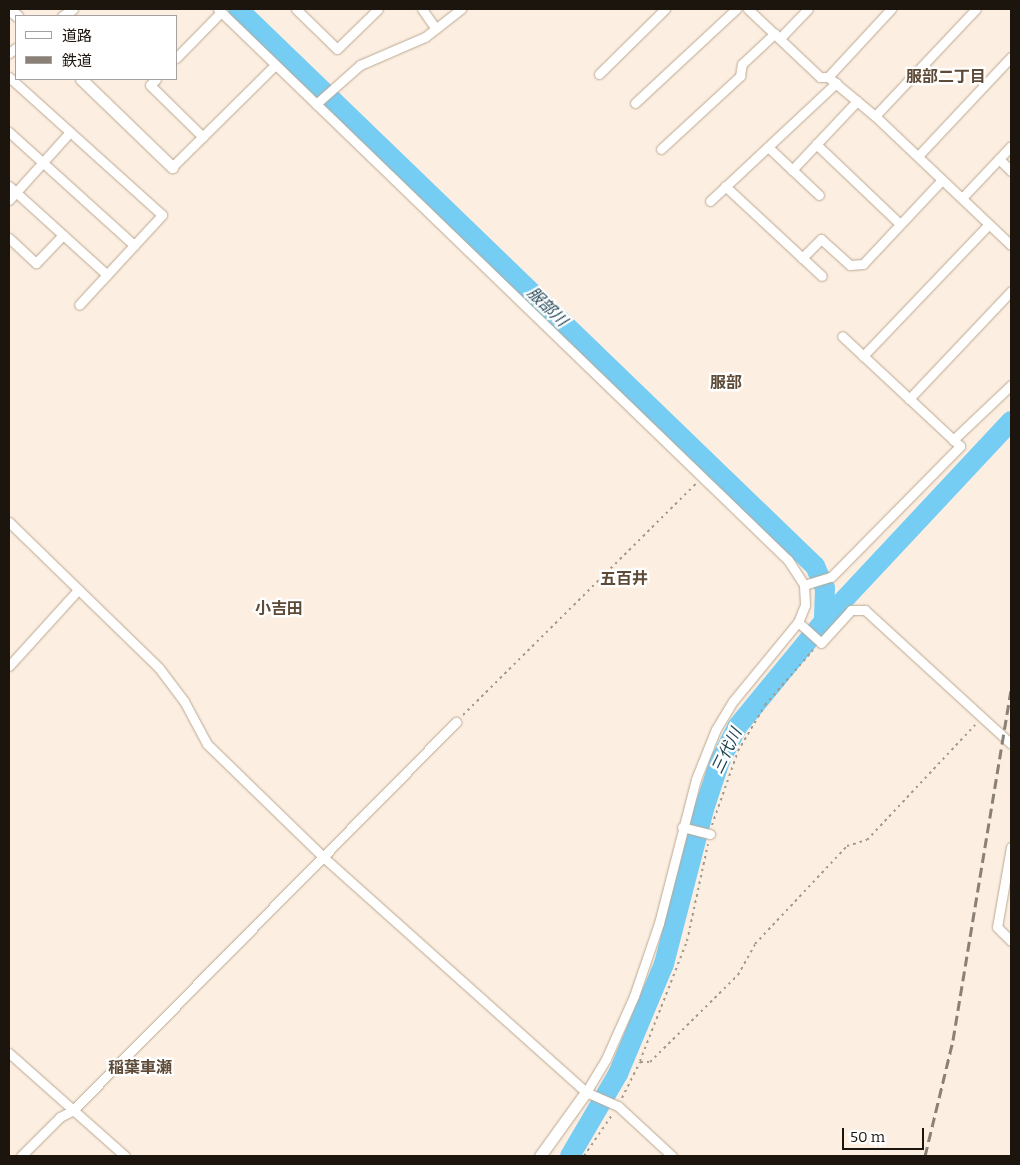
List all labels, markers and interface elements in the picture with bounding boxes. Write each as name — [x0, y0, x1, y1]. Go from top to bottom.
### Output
legend — [15, 15, 178, 80]
text: 道路 — [62, 27, 92, 45]
text: 鉄道 — [62, 52, 92, 70]
district label: 服部二丁目 — [906, 67, 986, 87]
water label: 服部川 — [523, 283, 571, 331]
district label: 服部 — [710, 373, 742, 393]
district label: 五百井 — [600, 569, 648, 589]
district label: 小吉田 — [255, 599, 303, 619]
water label: 三代川 — [708, 725, 746, 777]
district label: 稲葉車瀬 — [108, 1058, 172, 1078]
scale bar — [845, 1118, 928, 1150]
text: 50 m — [850, 1128, 885, 1146]

